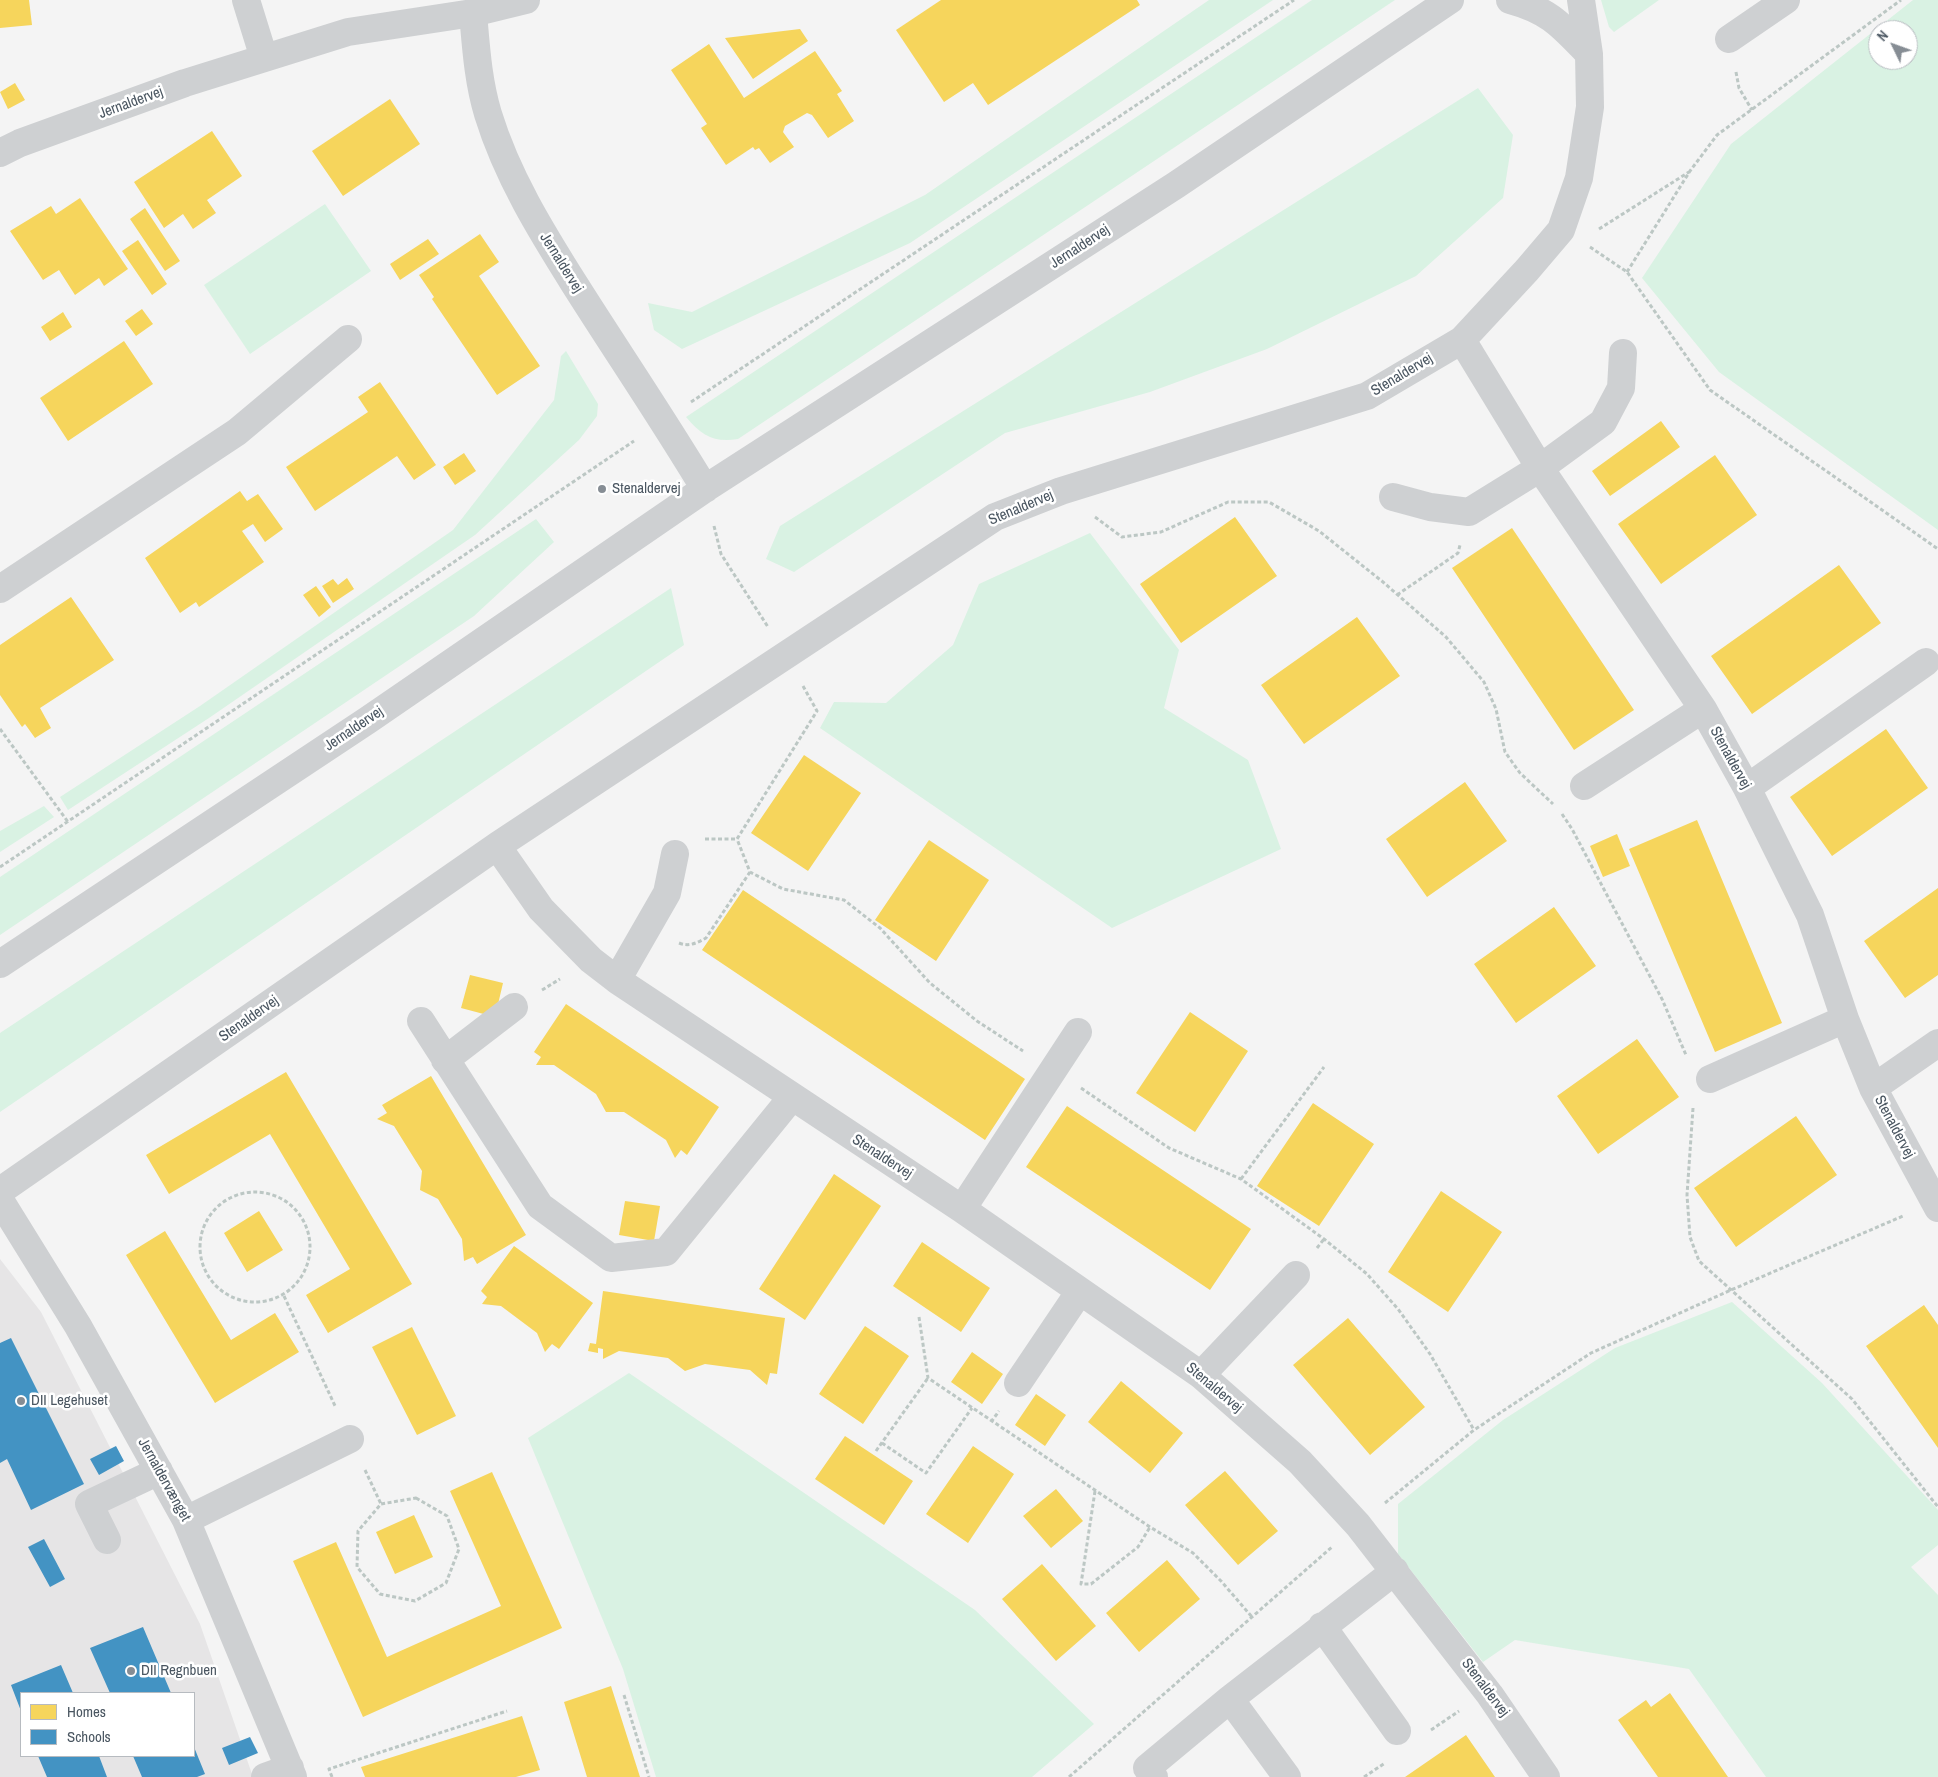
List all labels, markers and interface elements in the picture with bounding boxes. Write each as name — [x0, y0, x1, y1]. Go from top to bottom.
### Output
north arrow — [1868, 20, 1918, 70]
text: N — [1873, 27, 1892, 45]
street label: Jernaldervej — [96, 83, 166, 123]
street label: Jernaldervej — [1047, 221, 1113, 273]
street label: Jernaldervej — [536, 230, 586, 296]
street label: Stenaldervej — [1368, 350, 1436, 400]
place label: Stenaldervej — [612, 480, 680, 498]
marker: Stenaldervej — [596, 483, 608, 495]
street label: Stenaldervej — [986, 486, 1056, 530]
street label: Jernaldervej — [321, 703, 387, 755]
street label: Stenaldervej — [1706, 724, 1754, 792]
street label: Stenaldervej — [216, 992, 282, 1046]
street label: Stenaldervej — [1870, 1093, 1918, 1161]
street label: Stenaldervej — [848, 1131, 916, 1183]
street label: Stenaldervej — [1182, 1359, 1246, 1417]
place label: DII Legehuset — [31, 1392, 108, 1410]
marker: DII Legehuset — [15, 1395, 27, 1407]
street label: Jernaldervænget — [134, 1435, 194, 1525]
street label: Stenaldervej — [1457, 1655, 1513, 1721]
place label: DII Regnbuen — [141, 1662, 217, 1680]
marker: DII Regnbuen — [125, 1665, 137, 1677]
legend — [20, 1692, 195, 1757]
text: Homes — [67, 1701, 106, 1722]
text: Schools — [67, 1726, 111, 1747]

